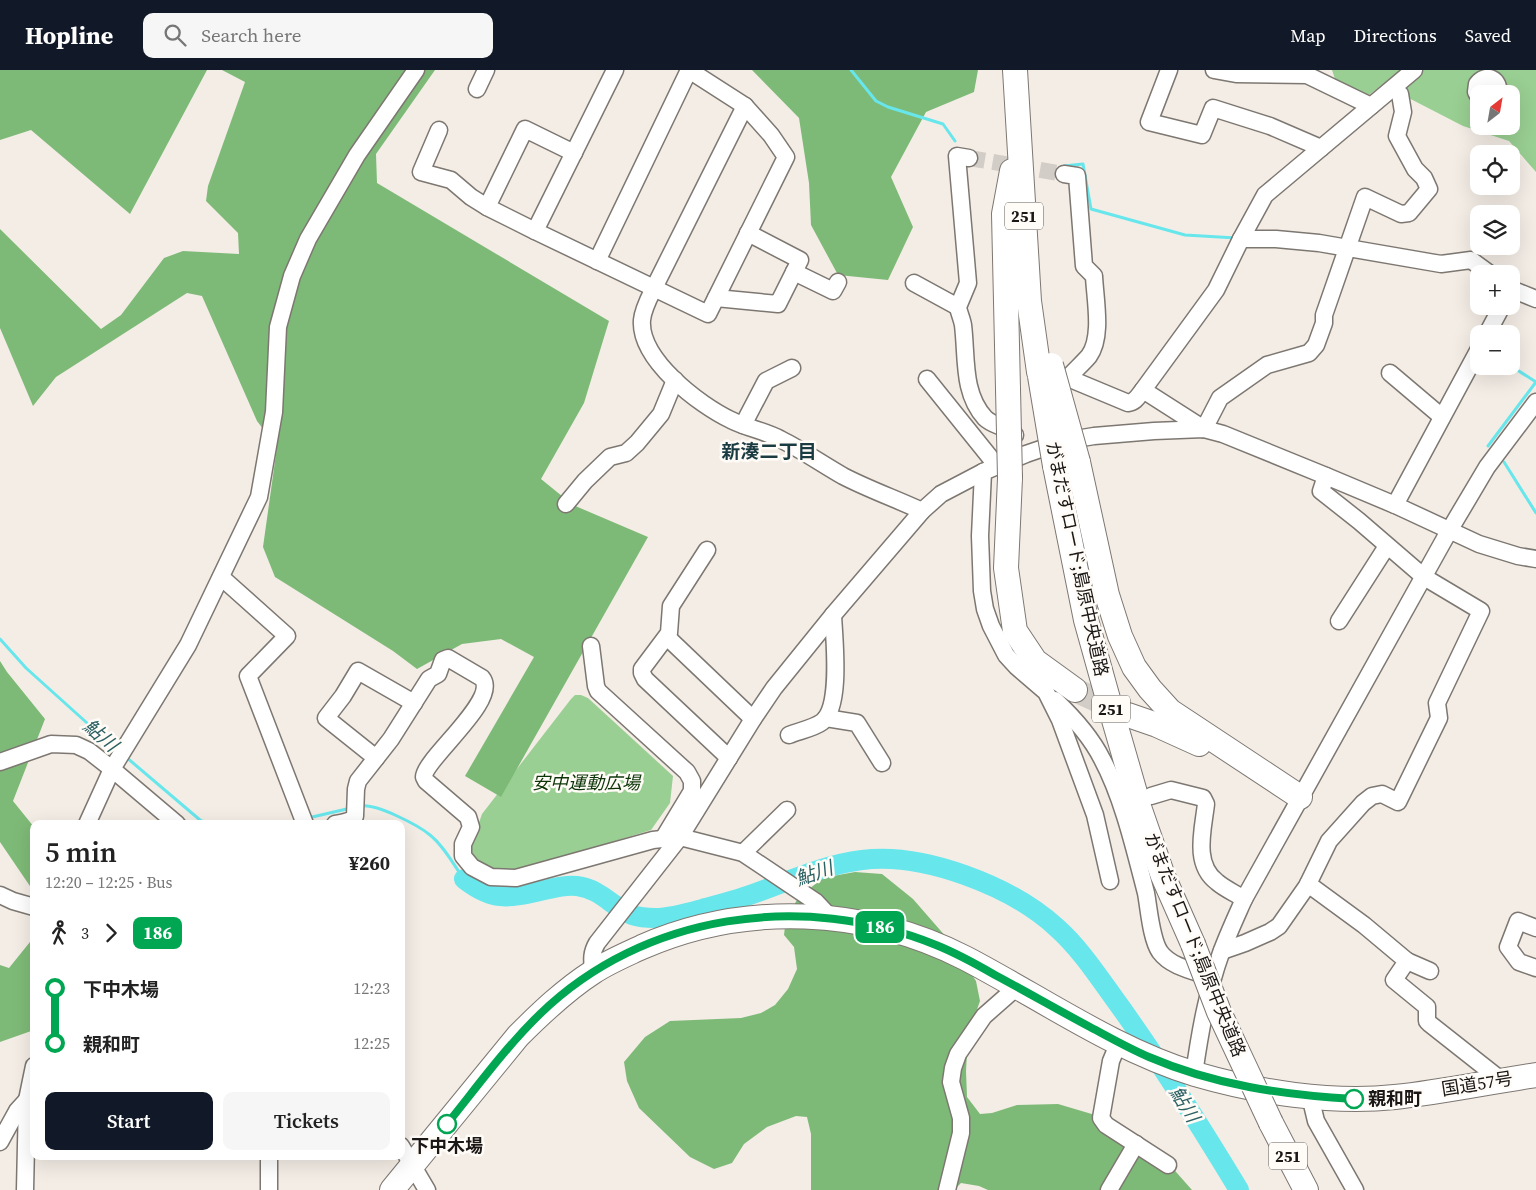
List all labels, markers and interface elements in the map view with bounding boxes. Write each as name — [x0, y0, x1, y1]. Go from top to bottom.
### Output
search box — [143, 13, 493, 58]
text: Hopline — [25, 19, 113, 52]
icon: search — [161, 21, 189, 49]
text: Search here — [201, 22, 301, 48]
text: Map — [1290, 23, 1326, 48]
text: Directions — [1354, 23, 1437, 48]
text: Saved — [1465, 23, 1511, 48]
north arrow — [1470, 85, 1520, 135]
map controls — [1470, 85, 1520, 375]
button: locate — [1470, 145, 1520, 195]
road number: 251 — [1005, 202, 1043, 230]
button: layers — [1470, 205, 1520, 255]
button: + — [1470, 265, 1520, 315]
button: − — [1470, 325, 1520, 375]
district label: 新湊二丁目 — [721, 438, 817, 464]
street label: がまだすロード;島原中央道路 — [1040, 439, 1115, 679]
road number: 251 — [1092, 696, 1130, 722]
water label: 鮎川 — [78, 713, 125, 759]
park label: 安中運動広場 — [532, 770, 642, 795]
street label: がまだすロード;島原中央道路 — [1139, 829, 1252, 1060]
text: 5 min — [45, 833, 117, 871]
text: ¥260 — [349, 850, 390, 876]
water label: 鮎川 — [792, 854, 838, 891]
text: 12:20 – 12:25 · Bus — [45, 871, 173, 893]
line badge: 186 — [851, 911, 909, 943]
text: 186 — [865, 914, 895, 939]
icon: walk — [45, 919, 73, 947]
icon: forward — [97, 919, 125, 947]
text: 186 — [143, 920, 172, 945]
text: 3 — [81, 922, 89, 944]
text: 下中木場 — [83, 976, 159, 1002]
text: 12:23 — [353, 977, 390, 999]
text: 親和町 — [83, 1031, 140, 1057]
text: 12:25 — [353, 1032, 390, 1054]
street label: 国道57号 — [1439, 1066, 1514, 1101]
water label: 鮎川 — [1164, 1081, 1207, 1129]
place label: 親和町 — [1368, 1086, 1422, 1111]
marker: 親和町 — [1344, 1089, 1364, 1109]
button: Start — [45, 1092, 213, 1150]
button: Tickets — [223, 1092, 390, 1150]
marker: 下中木場 — [437, 1114, 457, 1134]
place label: 下中木場 — [411, 1133, 483, 1158]
road number: 251 — [1269, 1142, 1307, 1170]

